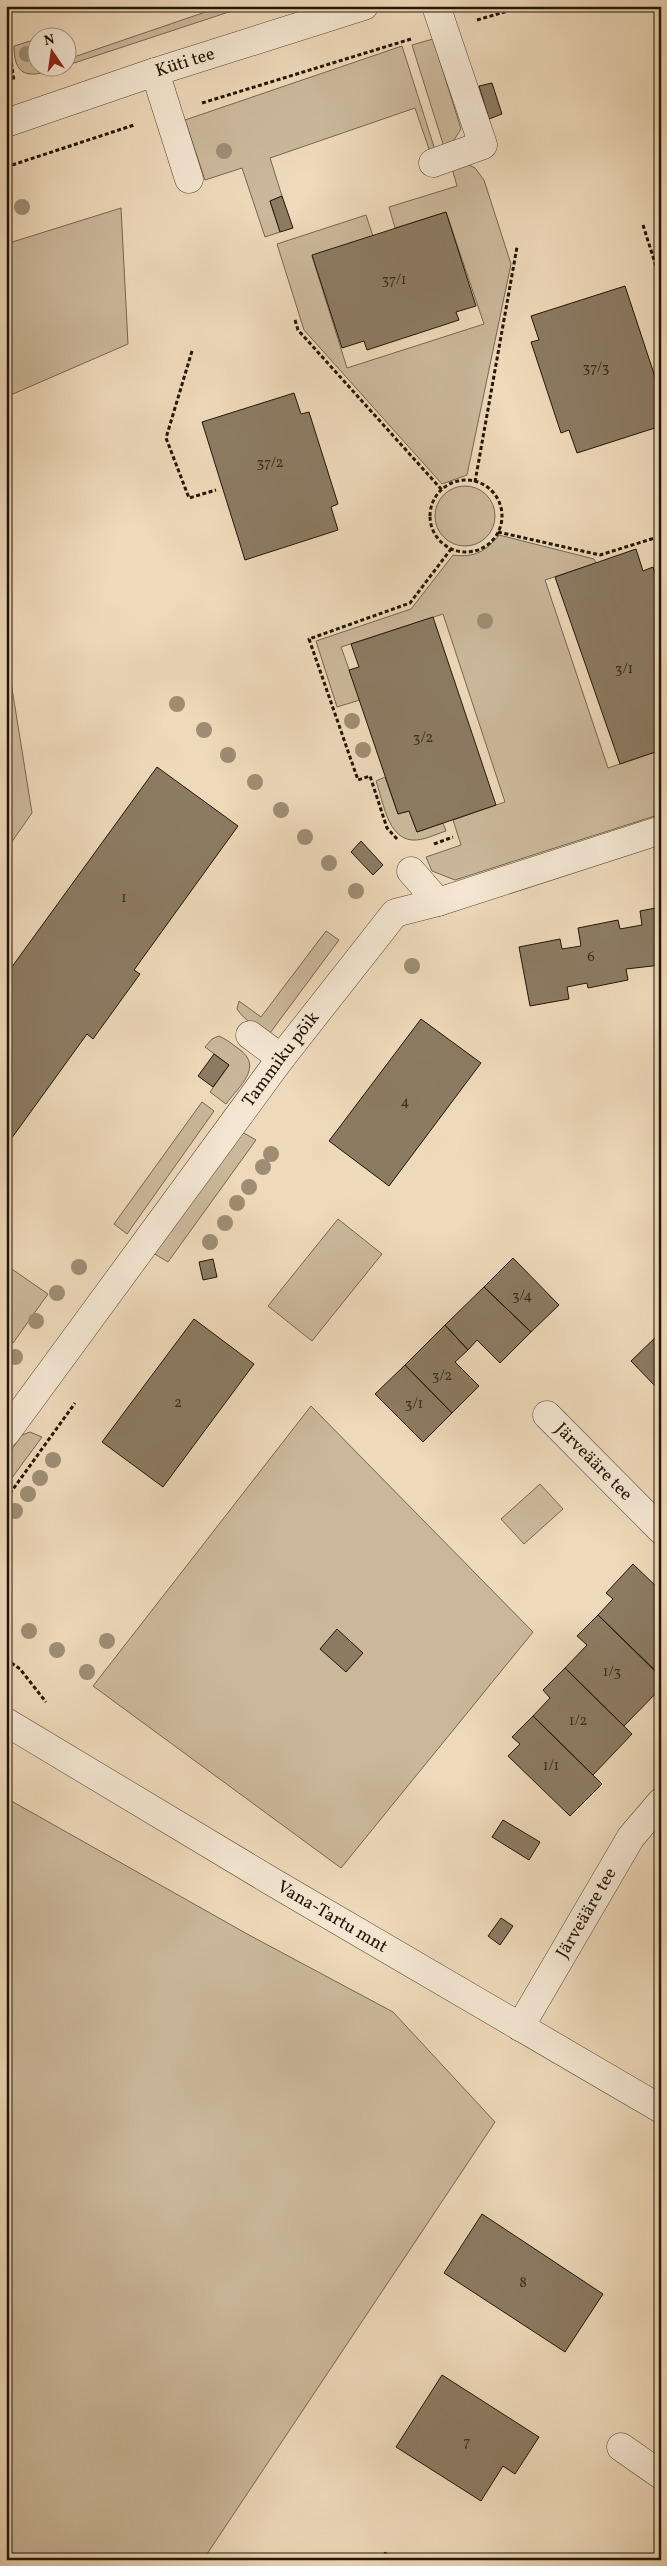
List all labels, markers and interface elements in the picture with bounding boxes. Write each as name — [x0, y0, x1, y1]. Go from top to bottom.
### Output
north arrow — [28, 28, 78, 78]
text: N — [42, 30, 57, 51]
street label: Küti tee — [152, 41, 218, 84]
house number: 37/1 — [381, 270, 407, 291]
house number: 37/3 — [582, 358, 610, 379]
house number: 37/2 — [256, 453, 284, 474]
house number: 3/1 — [615, 659, 633, 680]
house number: 3/2 — [413, 728, 433, 749]
house number: 1 — [121, 888, 127, 909]
house number: 6 — [587, 947, 595, 968]
street label: Tammiku põik — [236, 1006, 326, 1112]
house number: 4 — [401, 1092, 410, 1113]
house number: 3/4 — [512, 1286, 532, 1307]
house number: 3/2 — [432, 1366, 452, 1387]
house number: 2 — [174, 1393, 182, 1414]
house number: 3/1 — [405, 1394, 423, 1415]
street label: Järveääre tee — [549, 1417, 638, 1507]
house number: 1/3 — [603, 1662, 621, 1683]
house number: 1/2 — [569, 1711, 587, 1732]
house number: 1/1 — [543, 1756, 559, 1777]
street label: Järveääre tee — [550, 1863, 623, 1963]
street label: Vana-Tartu mnt — [272, 1875, 392, 1959]
house number: 8 — [519, 2273, 527, 2294]
house number: 7 — [463, 2432, 471, 2453]

